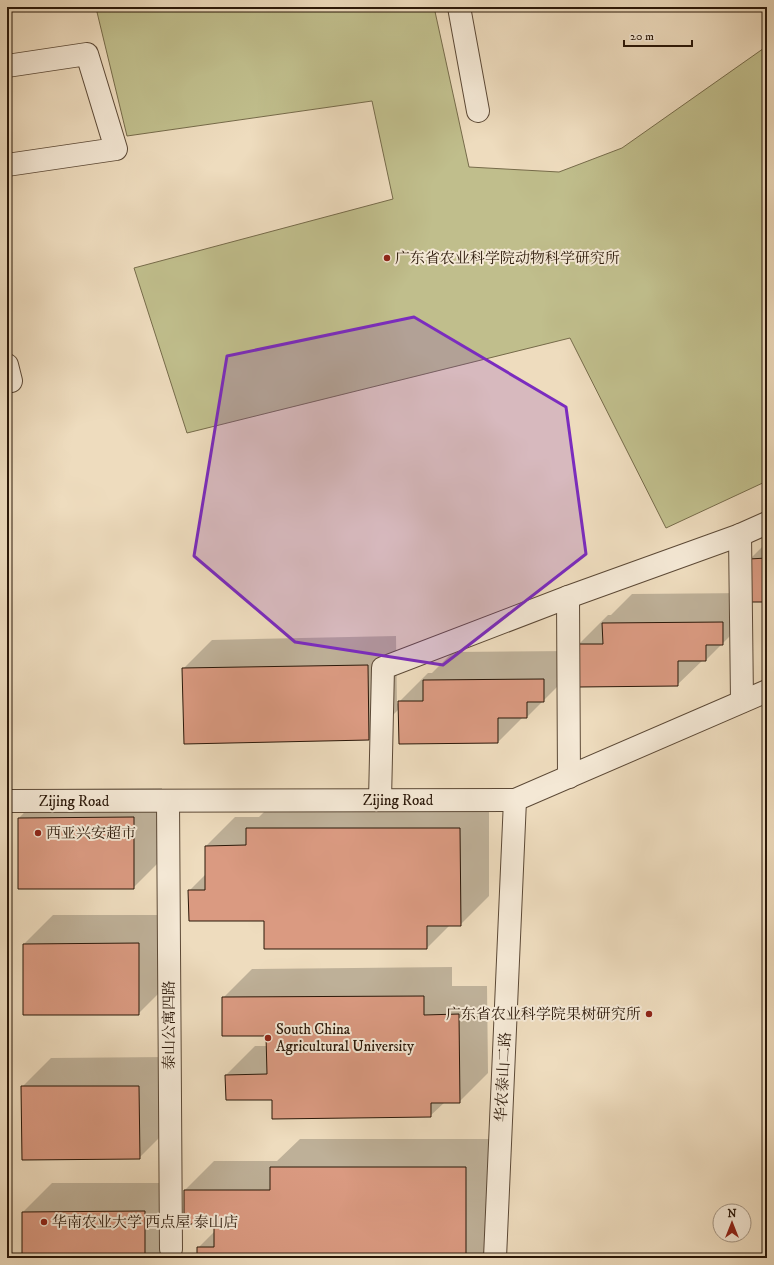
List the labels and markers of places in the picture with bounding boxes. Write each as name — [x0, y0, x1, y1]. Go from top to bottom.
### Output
place label: 广东省农业科学院动物科学研究所 — [395, 249, 620, 268]
marker: 广东省农业科学院动物科学研究所 — [382, 253, 392, 263]
place label: 西亚兴安超市 — [46, 824, 136, 843]
marker: 西亚兴安超市 — [33, 828, 43, 838]
place label: 广东省农业科学院果树研究所 — [446, 1005, 641, 1024]
marker: 广东省农业科学院果树研究所 — [644, 1009, 654, 1019]
place label: South China Agricultural University — [276, 1020, 415, 1056]
marker: South China Agricultural University — [263, 1033, 273, 1043]
place label: 华南农业大学 西点屋 泰山店 — [52, 1213, 238, 1232]
marker: 华南农业大学 西点屋 泰山店 — [39, 1217, 49, 1227]

